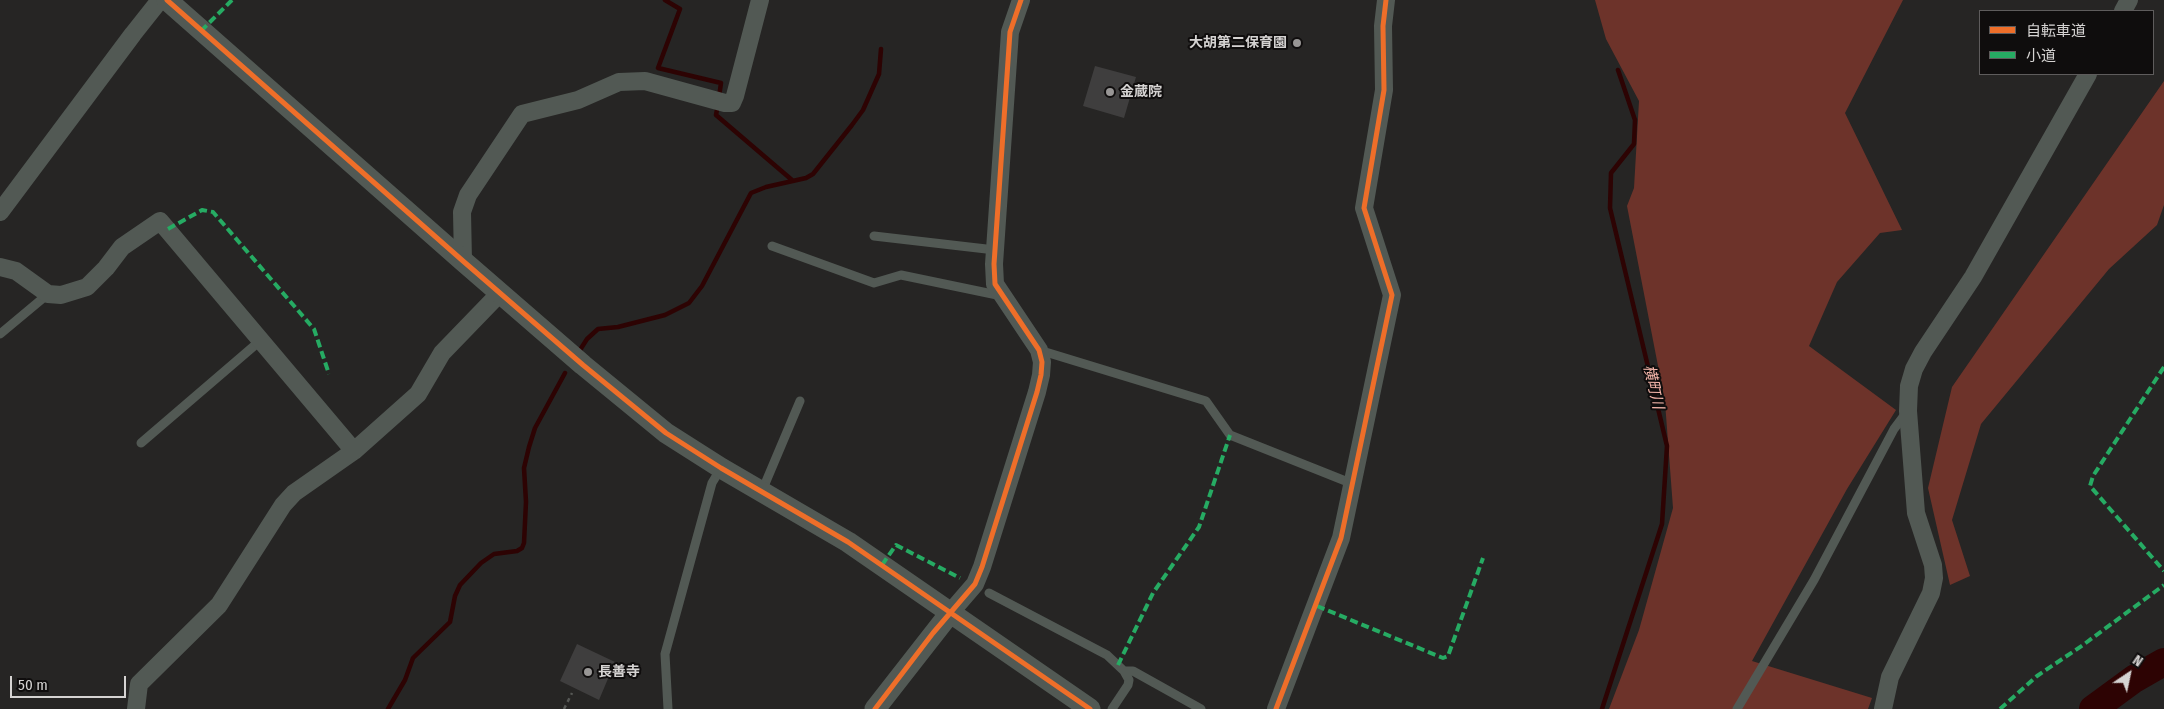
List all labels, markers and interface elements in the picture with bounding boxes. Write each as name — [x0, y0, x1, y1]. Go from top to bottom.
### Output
legend — [1979, 10, 2154, 75]
text: 自転車道 — [2026, 22, 2086, 40]
place label: 大胡第二保育園 — [1189, 35, 1287, 51]
marker: 大胡第二保育園 — [1291, 37, 1303, 49]
text: 小道 — [2026, 47, 2056, 65]
place label: 金蔵院 — [1120, 84, 1162, 100]
marker: 金蔵院 — [1104, 86, 1116, 98]
water label: 横町川 — [1639, 363, 1667, 411]
north arrow — [2104, 649, 2154, 699]
text: N — [2129, 652, 2146, 671]
place label: 長善寺 — [598, 664, 640, 680]
scale bar — [12, 666, 129, 698]
marker: 長善寺 — [582, 666, 594, 678]
text: 50 m — [18, 676, 48, 694]

